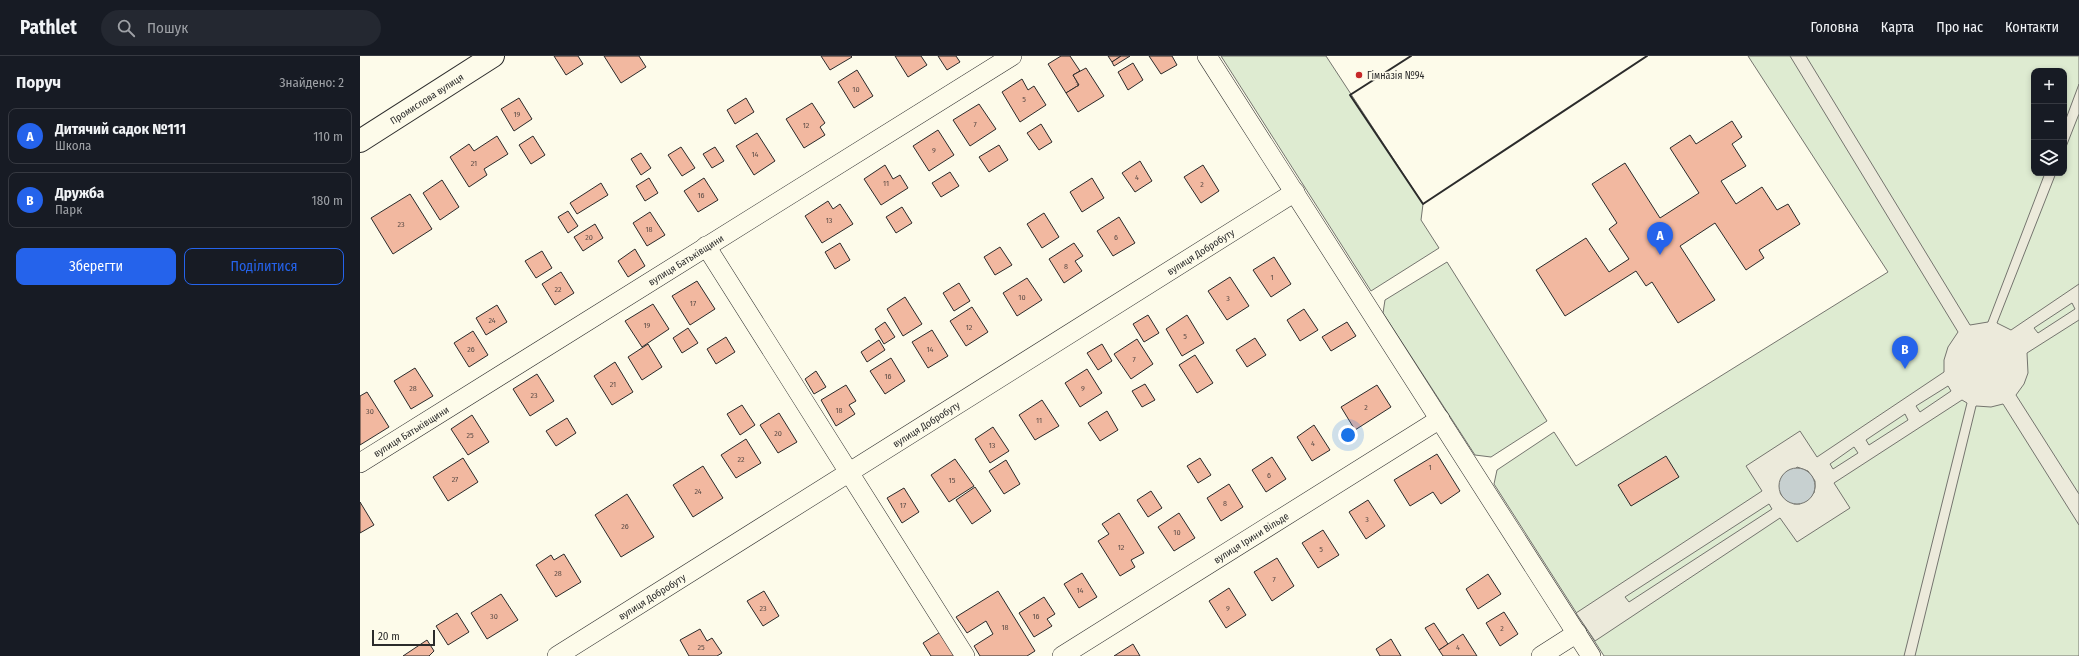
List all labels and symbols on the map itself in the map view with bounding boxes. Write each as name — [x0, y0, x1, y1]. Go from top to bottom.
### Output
place label: Гімназія №94 — [1367, 69, 1425, 82]
marker: Гімназія №94 — [1354, 70, 1364, 80]
street label: Промислова вулиця — [388, 71, 466, 127]
house number: 3 — [1075, 80, 1079, 89]
house number: 10 — [852, 85, 860, 94]
house number: 5 — [1022, 95, 1026, 104]
house number: 19 — [513, 110, 521, 119]
house number: 7 — [973, 120, 977, 129]
house number: 12 — [803, 121, 810, 130]
house number: 9 — [932, 146, 936, 155]
house number: 14 — [752, 150, 759, 159]
house number: 21 — [471, 159, 477, 168]
house number: 4 — [1135, 173, 1139, 182]
house number: 11 — [883, 179, 889, 188]
house number: 2 — [1200, 180, 1204, 189]
house number: 16 — [697, 191, 705, 200]
house number: 13 — [826, 216, 833, 225]
house number: 23 — [397, 220, 405, 229]
pin: A — [1647, 222, 1673, 255]
house number: 18 — [645, 225, 653, 234]
street label: вулиця Добробуту — [1165, 226, 1237, 278]
street label: вулиця Батьківщини — [646, 232, 726, 289]
house number: 20 — [585, 233, 593, 242]
house number: 6 — [1114, 233, 1118, 242]
house number: 8 — [1064, 262, 1068, 271]
house number: 1 — [1270, 273, 1274, 282]
house number: 22 — [554, 285, 562, 294]
house number: 10 — [1018, 293, 1026, 302]
house number: 3 — [1226, 294, 1230, 303]
house number: 17 — [690, 299, 697, 308]
house number: 24 — [488, 316, 496, 325]
house number: 19 — [643, 321, 651, 330]
house number: 12 — [966, 323, 973, 332]
house number: 5 — [1183, 332, 1187, 341]
pin: B — [1892, 336, 1918, 369]
house number: 26 — [467, 345, 475, 354]
house number: 14 — [927, 345, 934, 354]
house number: 7 — [1132, 355, 1136, 364]
house number: 16 — [884, 372, 892, 381]
house number: 21 — [610, 380, 616, 389]
house number: 28 — [409, 384, 417, 393]
house number: 9 — [1081, 384, 1085, 393]
house number: 23 — [530, 391, 538, 400]
street label: вулиця Добробуту — [891, 399, 963, 450]
house number: 2 — [1364, 403, 1368, 412]
street label: вулиця Батьківщини — [372, 404, 451, 460]
house number: 18 — [835, 406, 843, 415]
house number: 30 — [366, 407, 374, 416]
house number: 11 — [1036, 416, 1042, 425]
your location — [1338, 425, 1358, 445]
house number: 20 — [774, 429, 782, 438]
house number: 25 — [466, 431, 474, 440]
house number: 4 — [1311, 439, 1315, 448]
house number: 13 — [989, 441, 996, 450]
house number: 22 — [737, 455, 745, 464]
house number: 1 — [1428, 463, 1432, 472]
house number: 6 — [1267, 471, 1271, 480]
house number: 27 — [452, 475, 459, 484]
house number: 15 — [949, 476, 956, 485]
house number: 24 — [694, 487, 702, 496]
house number: 8 — [1223, 499, 1227, 508]
house number: 17 — [900, 501, 907, 510]
street label: вулиця Ірини Вільде — [1212, 510, 1291, 566]
house number: 3 — [1365, 515, 1369, 524]
house number: 26 — [621, 522, 629, 531]
house number: 10 — [1173, 528, 1181, 537]
house number: 12 — [1118, 543, 1125, 552]
house number: 5 — [1319, 545, 1323, 554]
house number: 28 — [554, 569, 562, 578]
street label: вулиця Добробуту — [616, 571, 689, 623]
house number: 7 — [1272, 575, 1276, 584]
house number: 14 — [1077, 586, 1084, 595]
house number: 23 — [759, 604, 767, 613]
house number: 9 — [1226, 604, 1230, 613]
house number: 30 — [490, 612, 498, 621]
house number: 16 — [1032, 612, 1040, 621]
house number: 18 — [1001, 623, 1009, 632]
house number: 2 — [1500, 624, 1504, 633]
scale bar — [372, 628, 435, 647]
house number: 25 — [697, 643, 705, 652]
house number: 4 — [1456, 643, 1460, 652]

